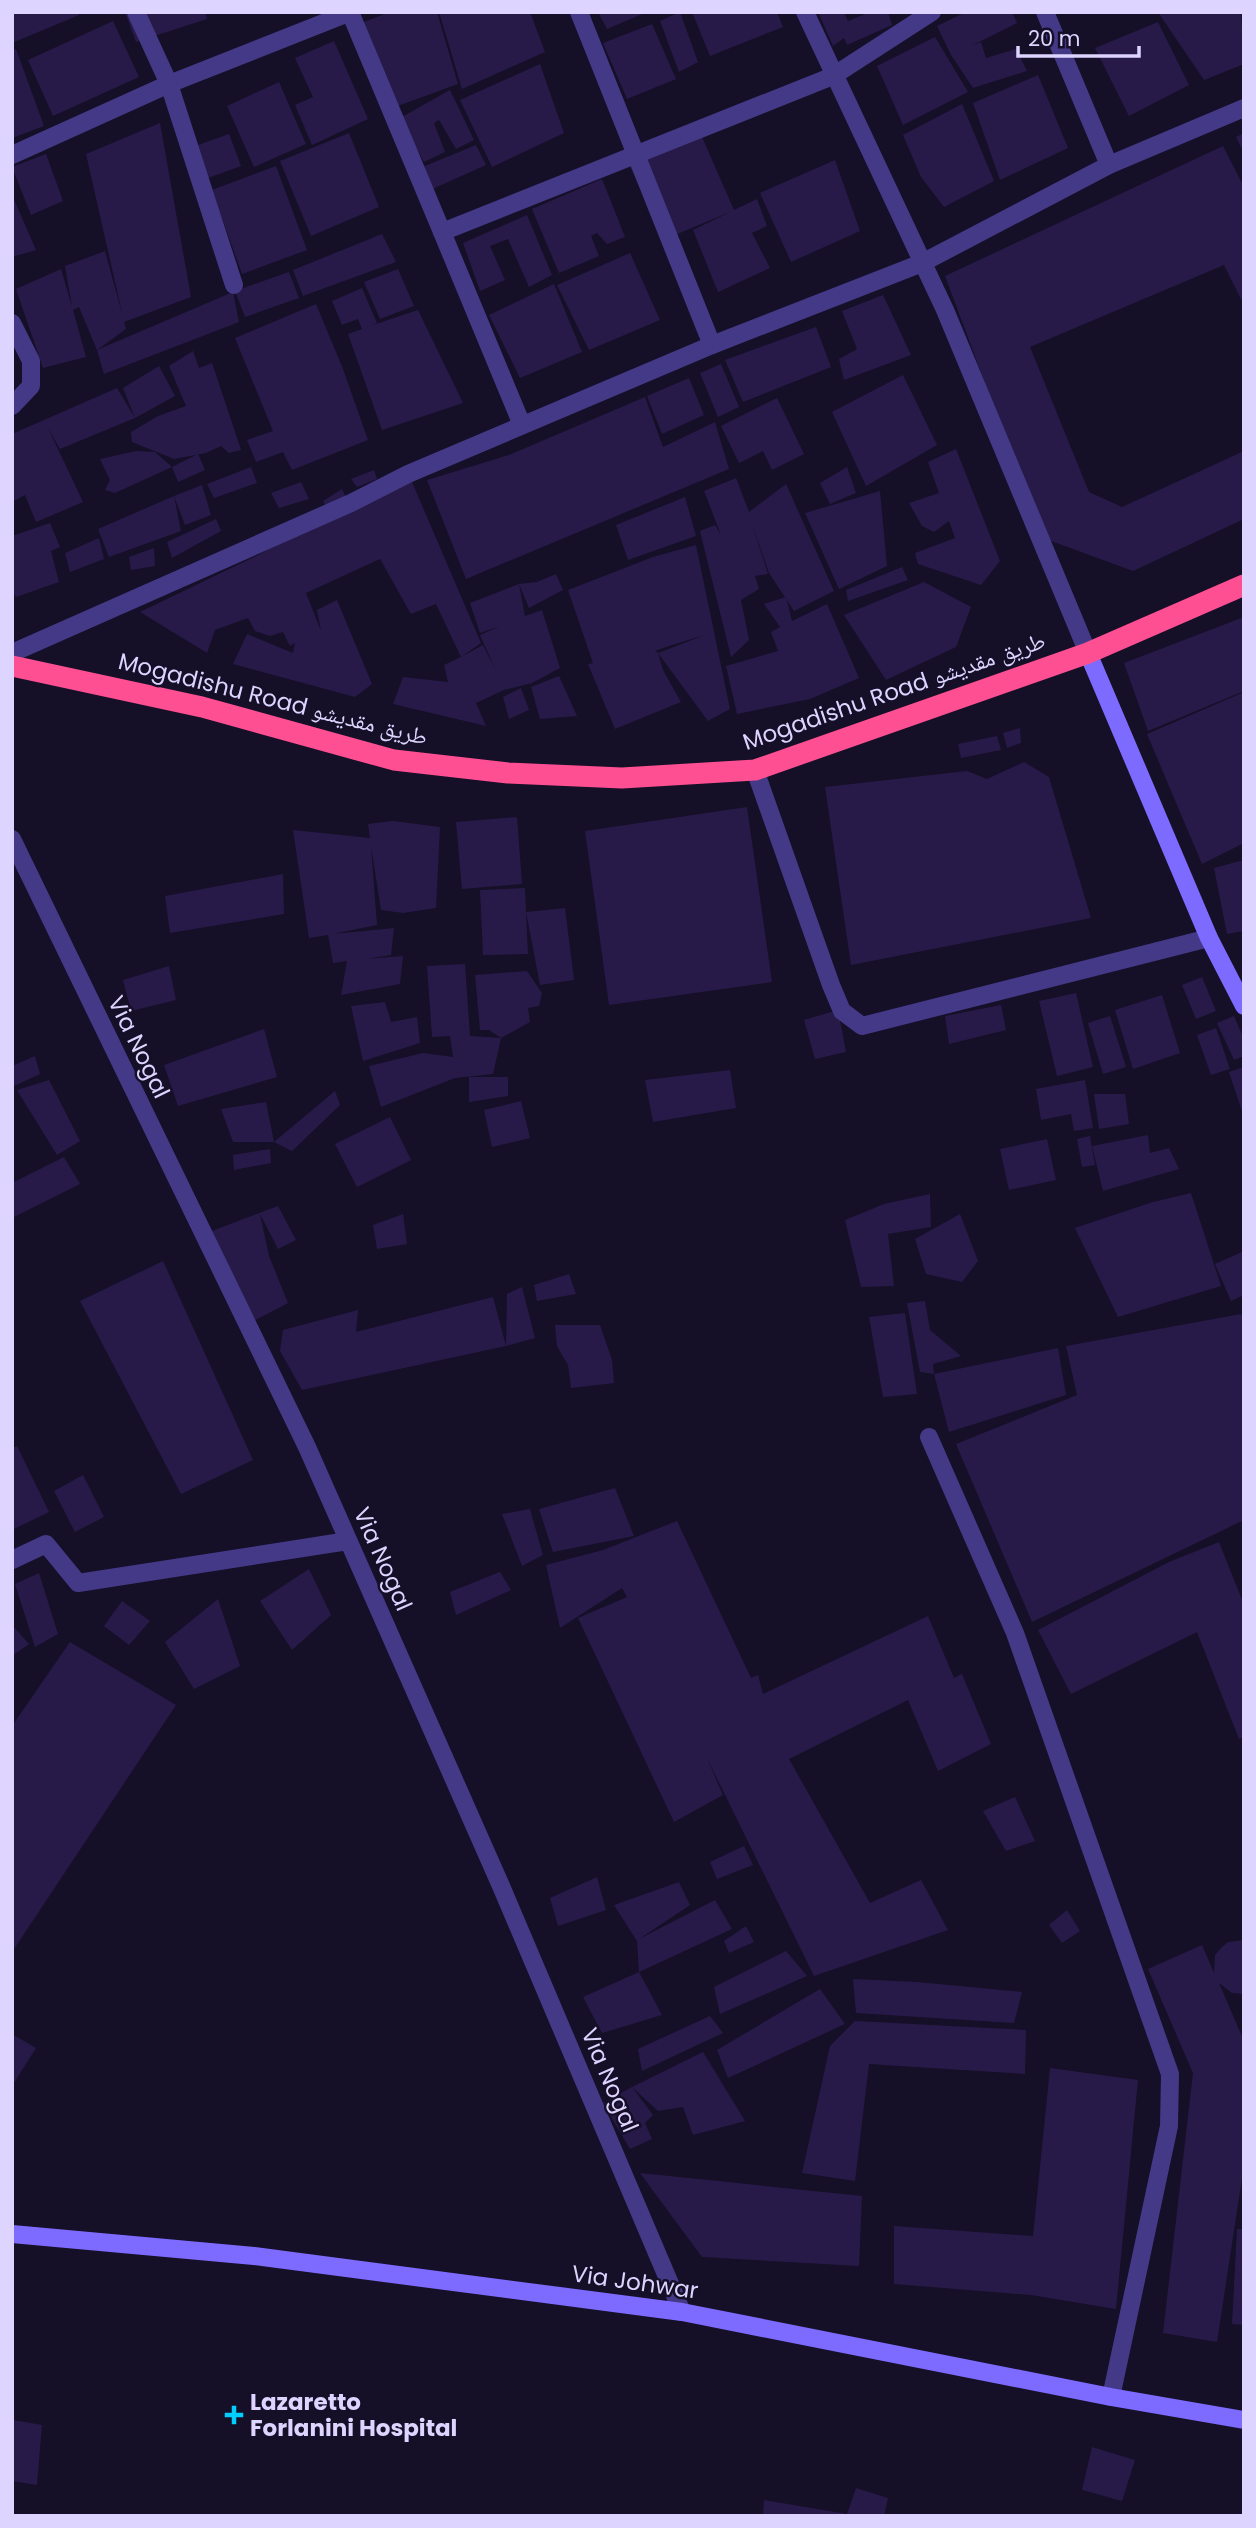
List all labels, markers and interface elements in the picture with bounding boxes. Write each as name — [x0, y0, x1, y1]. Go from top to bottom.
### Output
scale bar — [1018, 14, 1139, 58]
text: 20 m — [1028, 24, 1081, 53]
street label: Mogadishu Road طريق مقديشو — [739, 624, 1049, 758]
street label: Mogadishu Road طريق مقديشو — [115, 645, 431, 753]
street label: Via Nogal — [100, 990, 178, 1104]
street label: Via Nogal — [346, 1502, 420, 1616]
street label: Via Nogal — [574, 2023, 646, 2137]
street label: Via Johwar — [570, 2257, 700, 2307]
place label: Lazaretto Forlanini Hospital — [250, 2386, 457, 2444]
marker: Lazaretto Forlanini Hospital — [224, 2405, 244, 2425]

